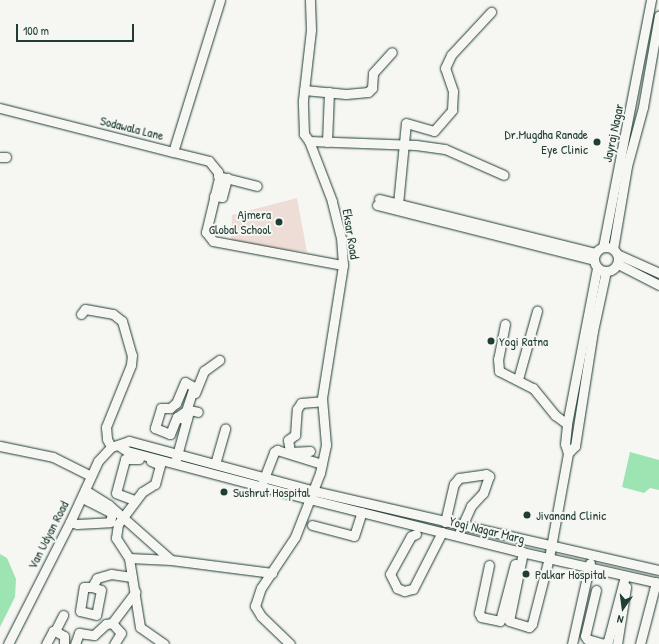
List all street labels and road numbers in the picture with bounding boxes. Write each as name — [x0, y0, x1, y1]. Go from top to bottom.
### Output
street label: Jayraj Nagar — [599, 102, 627, 164]
street label: Sodawala Lane — [99, 113, 165, 143]
street label: Eksar Road — [339, 208, 363, 260]
street label: Van Udyan Road — [24, 498, 72, 572]
street label: Yogi Nagar Marg — [448, 513, 526, 547]

